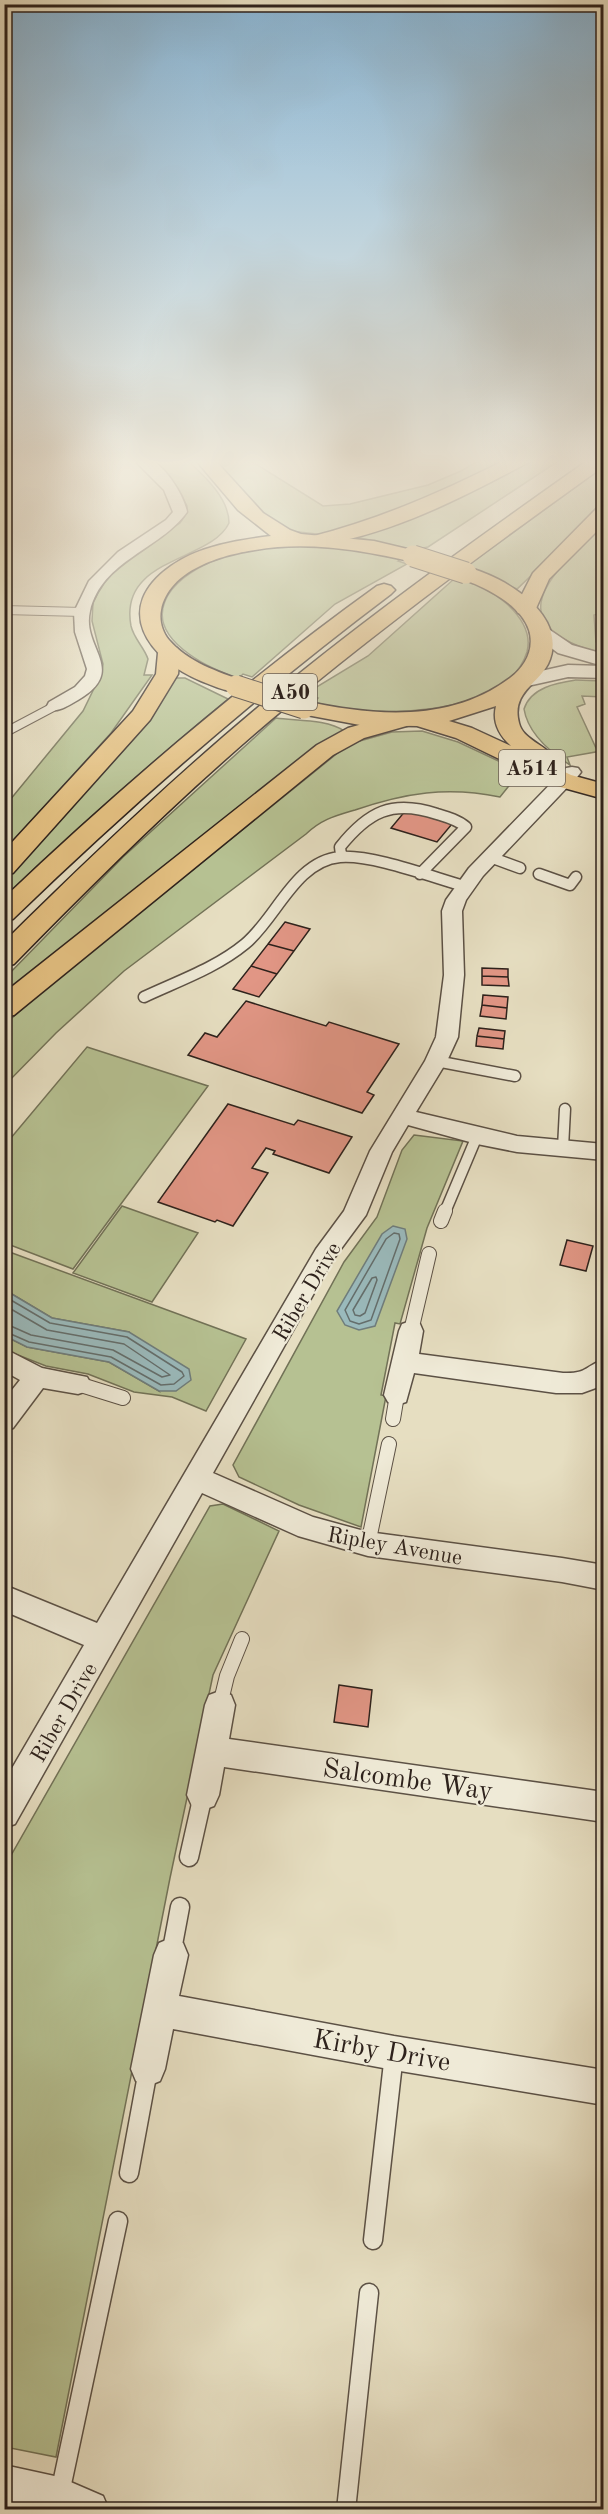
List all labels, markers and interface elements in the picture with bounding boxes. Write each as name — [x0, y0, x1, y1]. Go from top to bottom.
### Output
road number: A50 — [263, 674, 317, 710]
road number: A514 — [499, 750, 565, 786]
street label: Riber Drive — [270, 1239, 346, 1345]
street label: Ripley Avenue — [325, 1524, 464, 1570]
street label: Riber Drive — [27, 1659, 102, 1767]
street label: Salcombe Way — [321, 1755, 495, 1806]
street label: Kirby Drive — [311, 2026, 453, 2077]

